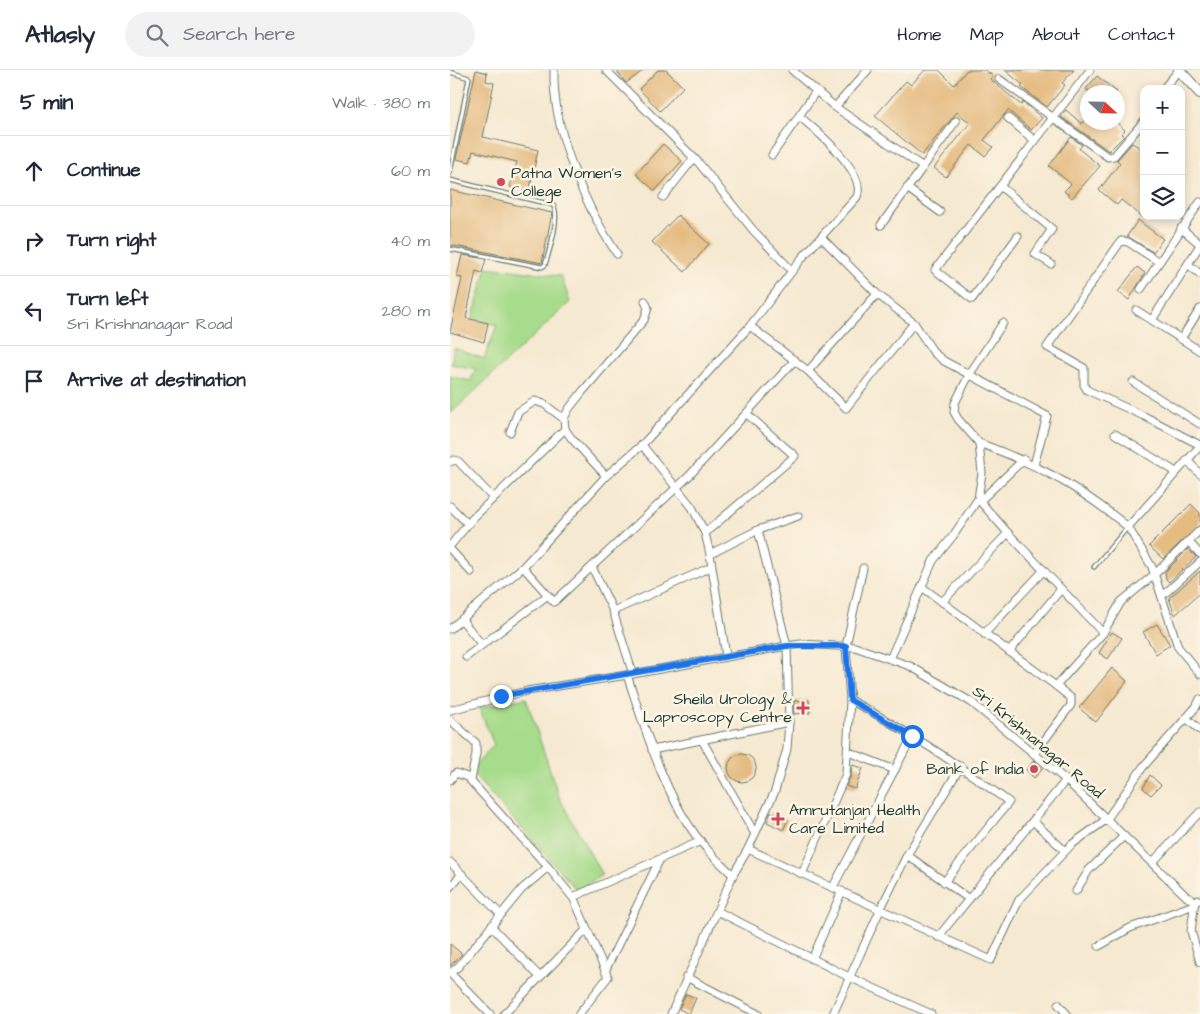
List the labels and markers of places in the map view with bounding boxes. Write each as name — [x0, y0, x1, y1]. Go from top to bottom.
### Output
place label: Patna Women's College — [511, 162, 622, 203]
marker: Patna Women's College — [495, 176, 507, 188]
place label: Sheila Urology & Laproscopy Centre — [643, 688, 792, 729]
marker: Sheila Urology & Laproscopy Centre — [796, 701, 810, 715]
place label: Bank of India — [926, 758, 1024, 780]
marker: Bank of India — [1028, 763, 1040, 775]
place label: Amrutanjan Health Care Limited — [789, 799, 920, 839]
marker: Amrutanjan Health Care Limited — [771, 812, 785, 826]

